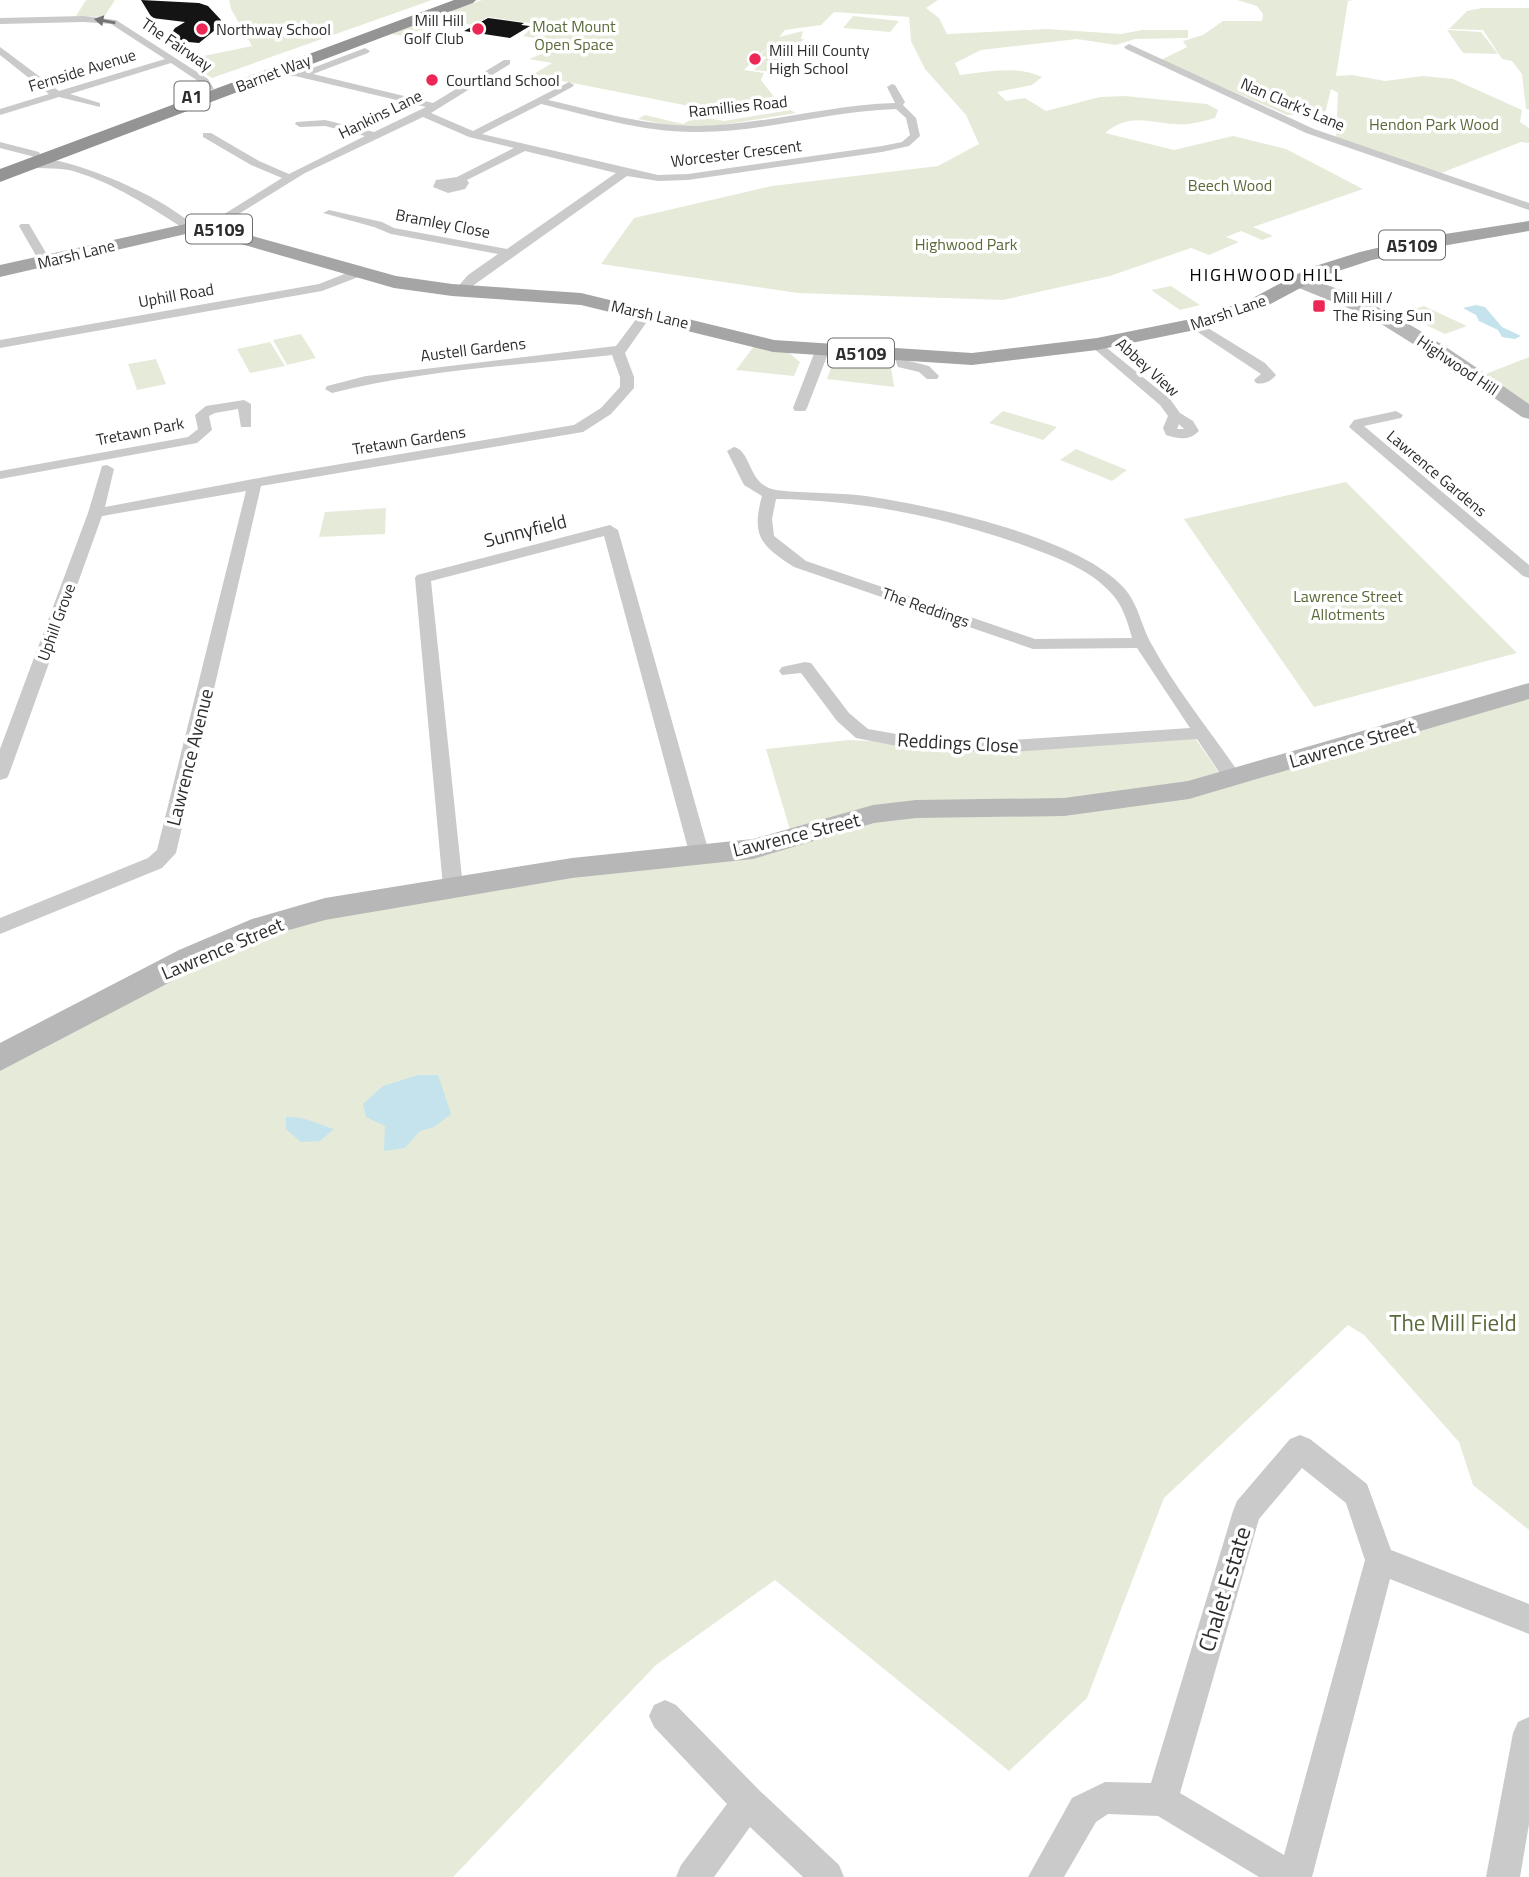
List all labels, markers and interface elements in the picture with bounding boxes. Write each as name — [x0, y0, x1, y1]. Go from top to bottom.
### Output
place label: Mill Hill Golf Club — [404, 8, 464, 50]
street label: The Fairway — [137, 11, 218, 77]
park label: Moat Mount Open Space — [532, 14, 616, 56]
one-way arrow — [94, 15, 116, 26]
place label: Northway School — [216, 17, 331, 41]
marker: Northway School — [194, 21, 210, 37]
marker: Mill Hill Golf Club — [470, 21, 486, 37]
place label: Mill Hill County High School — [769, 38, 870, 80]
street label: Fernside Avenue — [25, 42, 139, 98]
street label: Barnet Way — [232, 48, 314, 98]
marker: Mill Hill County High School — [747, 51, 763, 67]
place label: Courtland School — [446, 68, 560, 92]
street label: Nan Clark's Lane — [1237, 71, 1349, 137]
marker: Courtland School — [424, 72, 440, 88]
road number: A1 — [174, 82, 210, 110]
street label: Hankins Lane — [334, 83, 426, 145]
street label: Ramillies Road — [687, 89, 789, 123]
park label: Hendon Park Wood — [1369, 112, 1499, 136]
street label: Worcester Crescent — [669, 133, 803, 173]
park label: Beech Wood — [1188, 173, 1272, 197]
street label: Bramley Close — [394, 202, 492, 244]
road number: A5109 — [186, 214, 252, 244]
road number: A5109 — [1379, 230, 1445, 260]
park label: Highwood Park — [915, 232, 1018, 256]
street label: Marsh Lane — [35, 233, 117, 275]
district label: HIGHWOOD HILL — [1190, 261, 1344, 288]
street label: Uphill Road — [136, 277, 216, 313]
place label: Mill Hill / The Rising Sun — [1333, 285, 1432, 327]
street label: Marsh Lane — [1187, 288, 1269, 336]
street label: Marsh Lane — [609, 293, 691, 335]
marker: Mill Hill / The Rising Sun — [1311, 298, 1327, 314]
street label: Highwood Hill — [1412, 329, 1504, 401]
street label: Austell Gardens — [419, 331, 527, 367]
street label: Abbey View — [1111, 332, 1185, 402]
road number: A5109 — [828, 338, 894, 368]
street label: Tretawn Park — [94, 411, 186, 451]
street label: Tretawn Gardens — [351, 419, 467, 461]
street label: Lawrence Gardens — [1382, 424, 1492, 522]
street label: Sunnyfield — [481, 506, 569, 554]
street label: Uphill Grove — [31, 580, 81, 664]
street label: The Reddings — [879, 581, 973, 633]
park label: Lawrence Street Allotments — [1293, 584, 1403, 626]
street label: Lawrence Avenue — [158, 685, 220, 829]
street label: Lawrence Street — [1285, 711, 1419, 775]
street label: Reddings Close — [897, 724, 1019, 760]
street label: Lawrence Street — [729, 804, 863, 864]
street label: Lawrence Street — [156, 909, 288, 987]
park label: The Mill Field — [1389, 1305, 1517, 1340]
street label: Chalet Estate — [1188, 1522, 1260, 1656]

